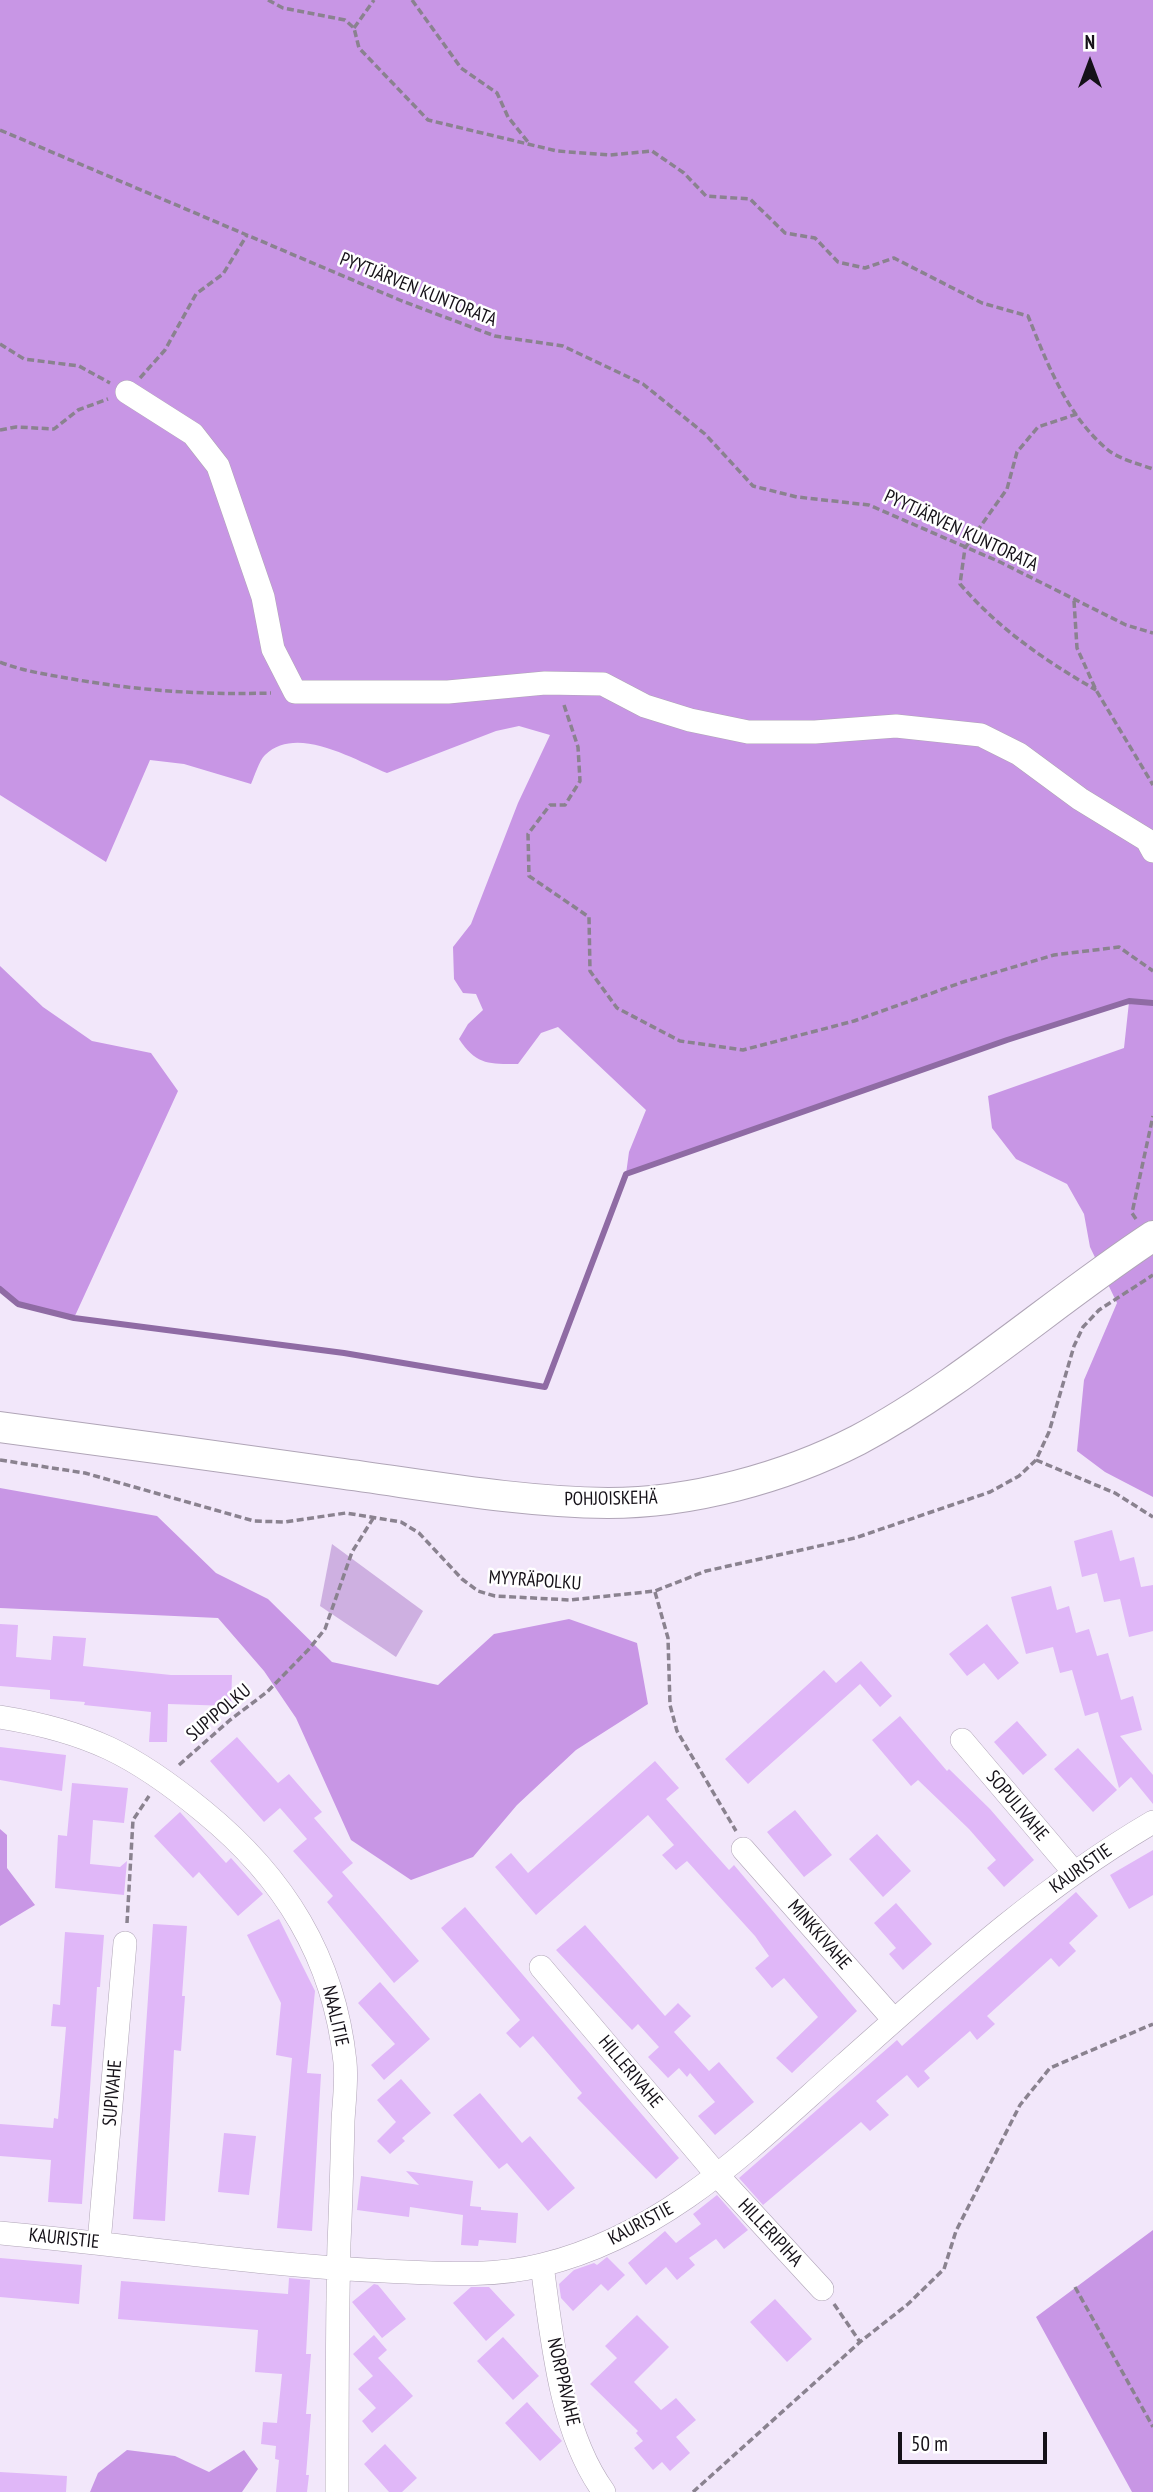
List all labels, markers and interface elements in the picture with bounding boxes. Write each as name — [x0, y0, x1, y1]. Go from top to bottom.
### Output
north arrow — [1055, 28, 1125, 98]
text: N — [1085, 30, 1095, 54]
street label: PYYTJÄRVEN KUNTORATA — [336, 248, 500, 332]
street label: PYYTJÄRVEN KUNTORATA — [880, 485, 1042, 577]
street label: POHJOISKEHÄ — [564, 1487, 658, 1511]
street label: MYYRÄPOLKU — [488, 1566, 582, 1596]
street label: SUPIPOLKU — [182, 1680, 256, 1746]
street label: SOPULIVAHE — [981, 1766, 1053, 1846]
street label: KAURISTIE — [1046, 1839, 1116, 1899]
street label: MINKKIVAHE — [782, 1895, 856, 1975]
street label: NAALITIE — [317, 1983, 353, 2049]
street label: HILLERIVAHE — [593, 2031, 667, 2113]
street label: SUPIVAHE — [99, 2059, 127, 2127]
street label: HILLERIPIHA — [733, 2194, 807, 2272]
street label: KAURISTIE — [605, 2197, 677, 2251]
street label: KAURISTIE — [28, 2224, 100, 2254]
street label: NORPPAVAHE — [542, 2336, 584, 2428]
scale bar — [901, 2418, 1050, 2462]
text: 50 m — [911, 2430, 948, 2457]

